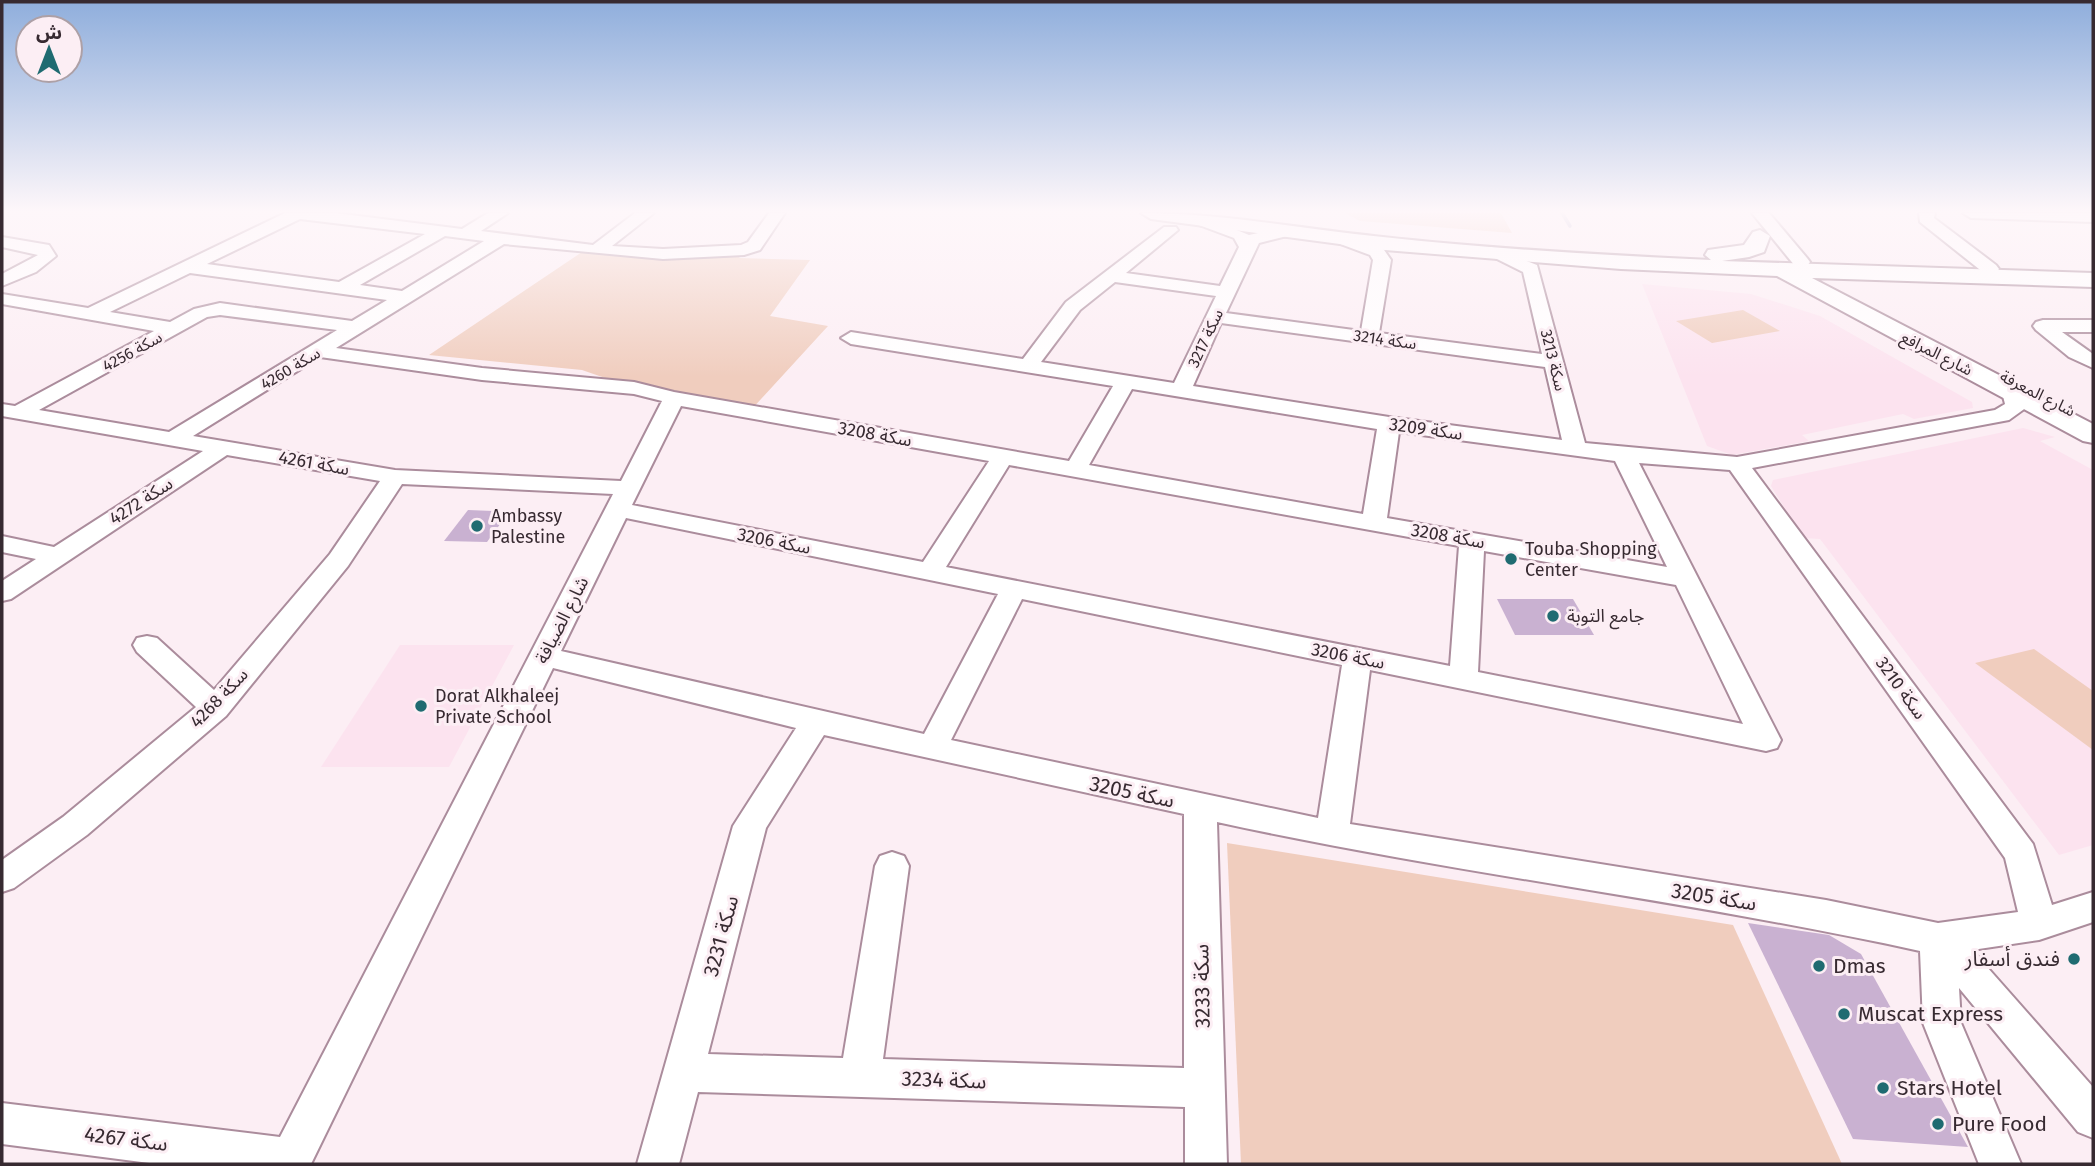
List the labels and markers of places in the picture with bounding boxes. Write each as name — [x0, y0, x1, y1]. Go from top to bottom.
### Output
place label: Ambassy Palestine — [491, 505, 565, 548]
marker: Ambassy Palestine — [469, 518, 485, 534]
place label: Touba Shopping Center — [1525, 538, 1657, 581]
marker: Touba Shopping Center — [1503, 551, 1519, 567]
place label: جامع التوبة — [1567, 605, 1644, 630]
marker: جامع التوبة — [1545, 608, 1561, 624]
place label: Dorat Alkhaleej Private School — [435, 685, 559, 728]
marker: Dorat Alkhaleej Private School — [413, 698, 429, 714]
place label: فندق أسفار — [1964, 946, 2060, 972]
marker: فندق أسفار — [2066, 951, 2082, 967]
place label: Dmas — [1833, 953, 1886, 979]
marker: Dmas — [1811, 958, 1827, 974]
place label: Muscat Express — [1858, 1001, 2003, 1027]
marker: Muscat Express — [1836, 1006, 1852, 1022]
place label: Stars Hotel — [1897, 1075, 2002, 1101]
marker: Stars Hotel — [1875, 1080, 1891, 1096]
place label: Pure Food — [1952, 1111, 2047, 1137]
marker: Pure Food — [1930, 1116, 1946, 1132]

